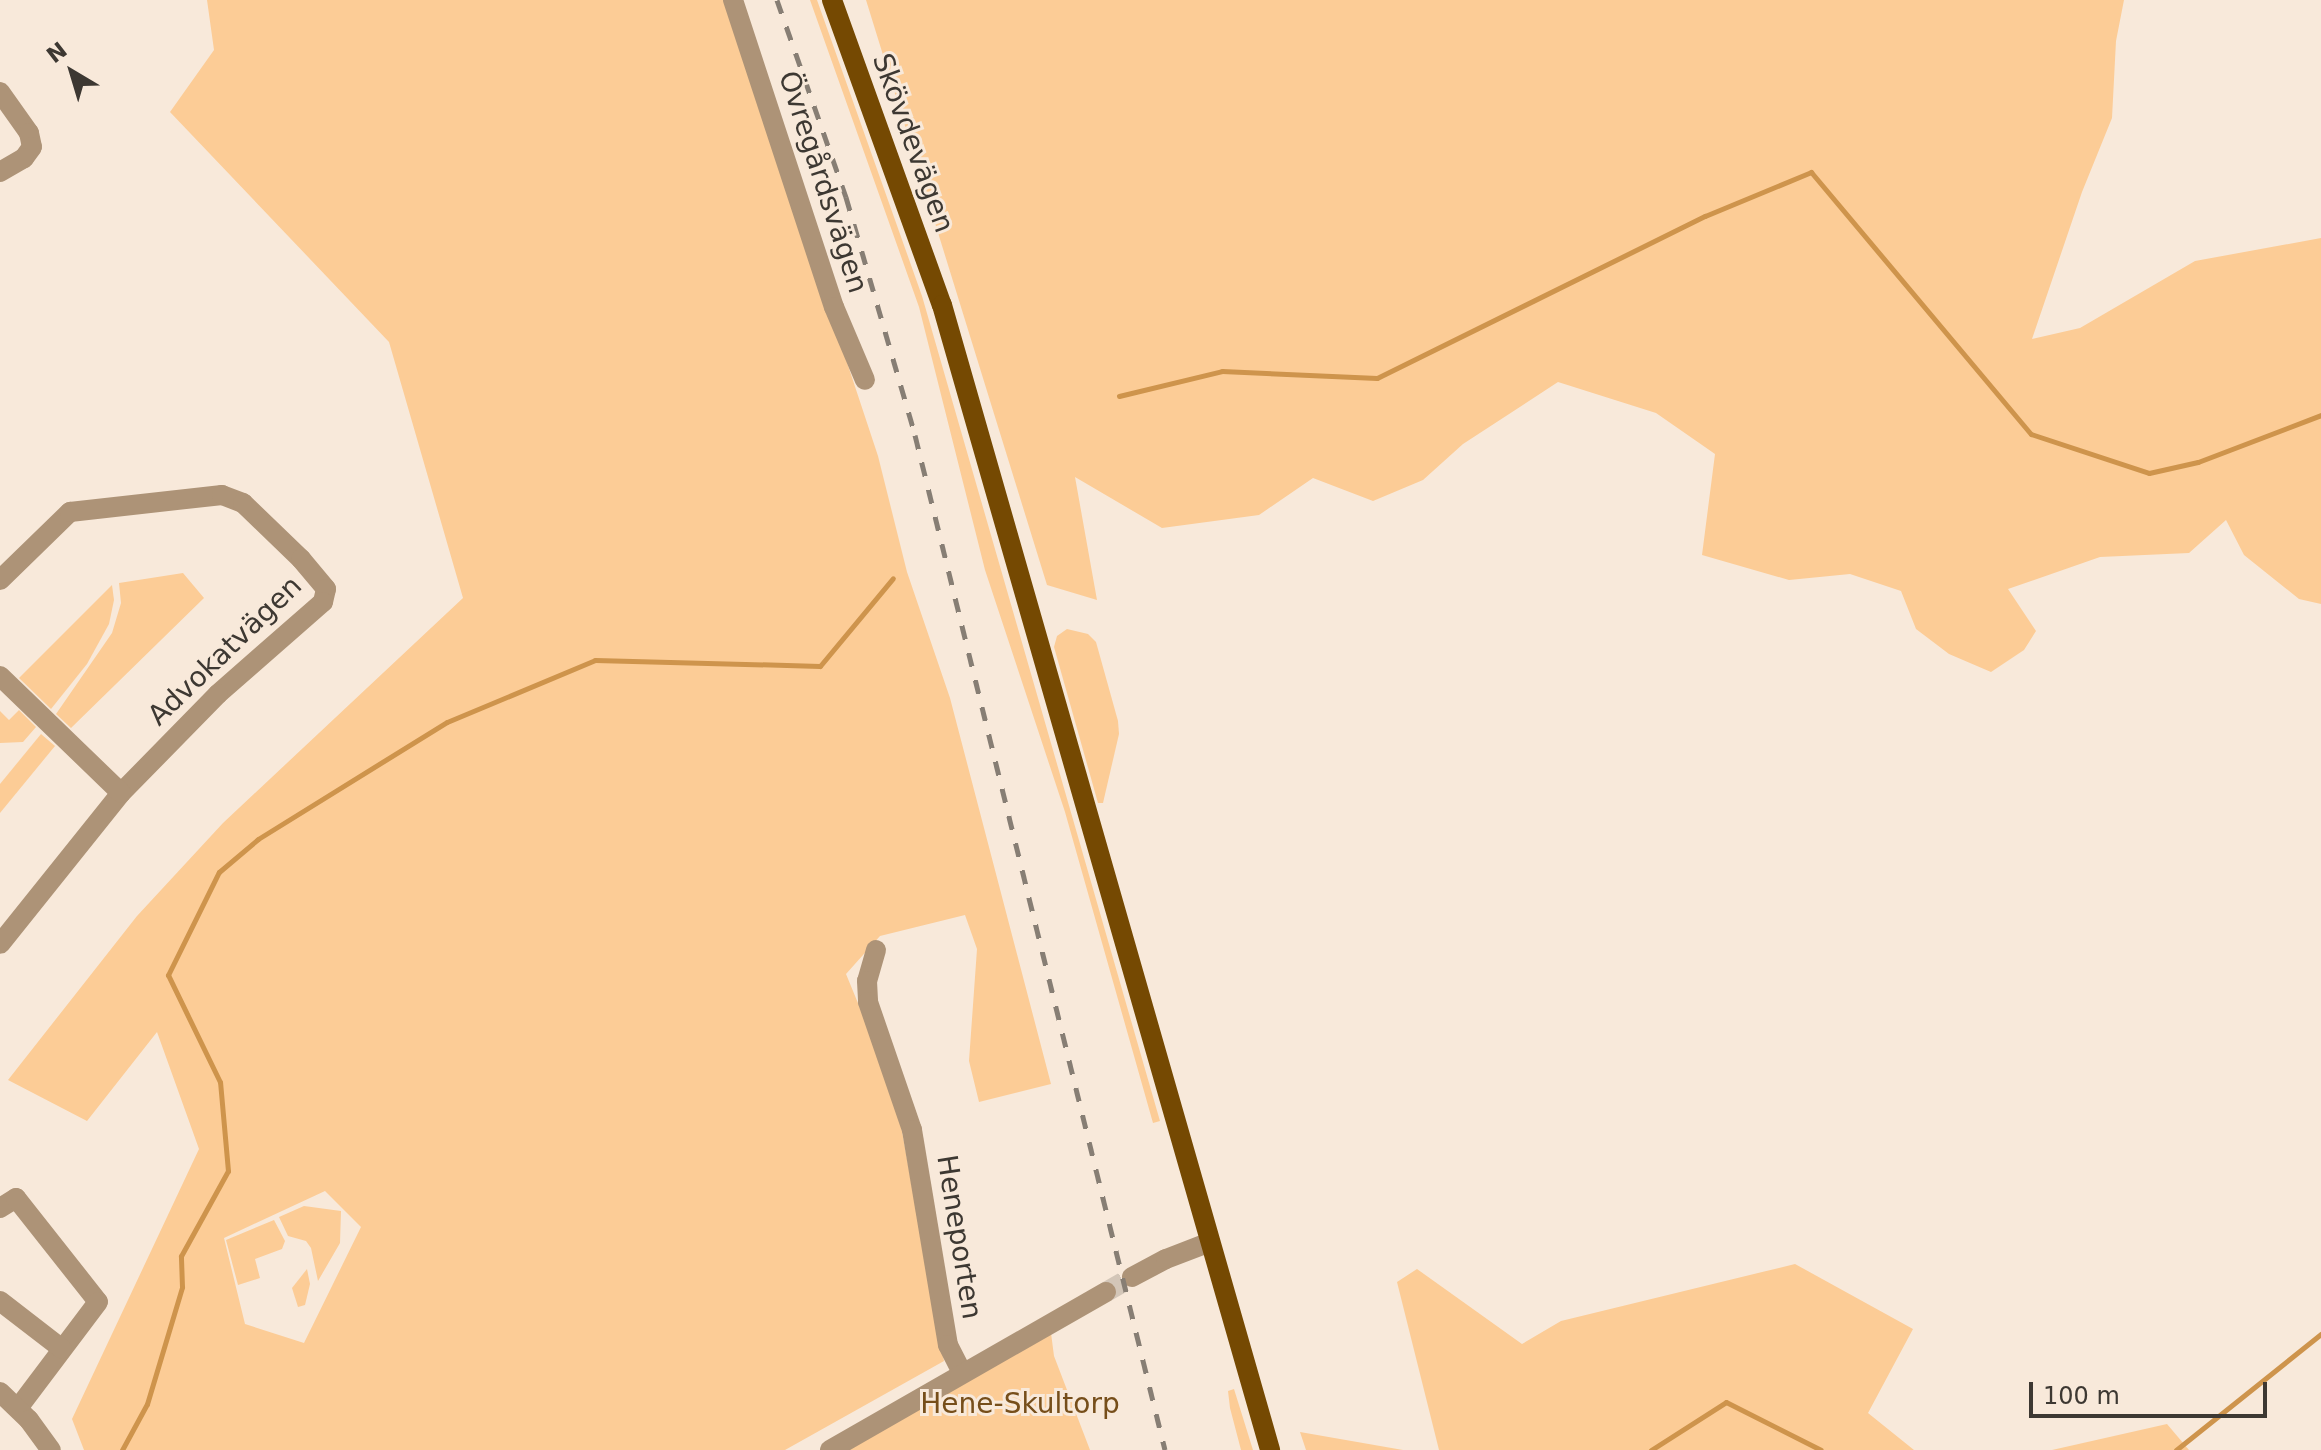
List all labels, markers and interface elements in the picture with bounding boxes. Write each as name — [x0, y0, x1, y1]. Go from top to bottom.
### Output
north arrow — [32, 32, 112, 112]
text: N — [42, 37, 72, 68]
street label: Skövdevägen — [865, 49, 961, 237]
street label: Övregårdsvägen — [771, 67, 875, 297]
street label: Advokatvägen — [141, 569, 309, 733]
street label: Heneporten — [929, 1153, 989, 1321]
scale bar — [2033, 1366, 2271, 1416]
text: 100 m — [2043, 1382, 2120, 1410]
park label: Hene-Skultorp — [920, 1387, 1120, 1421]

